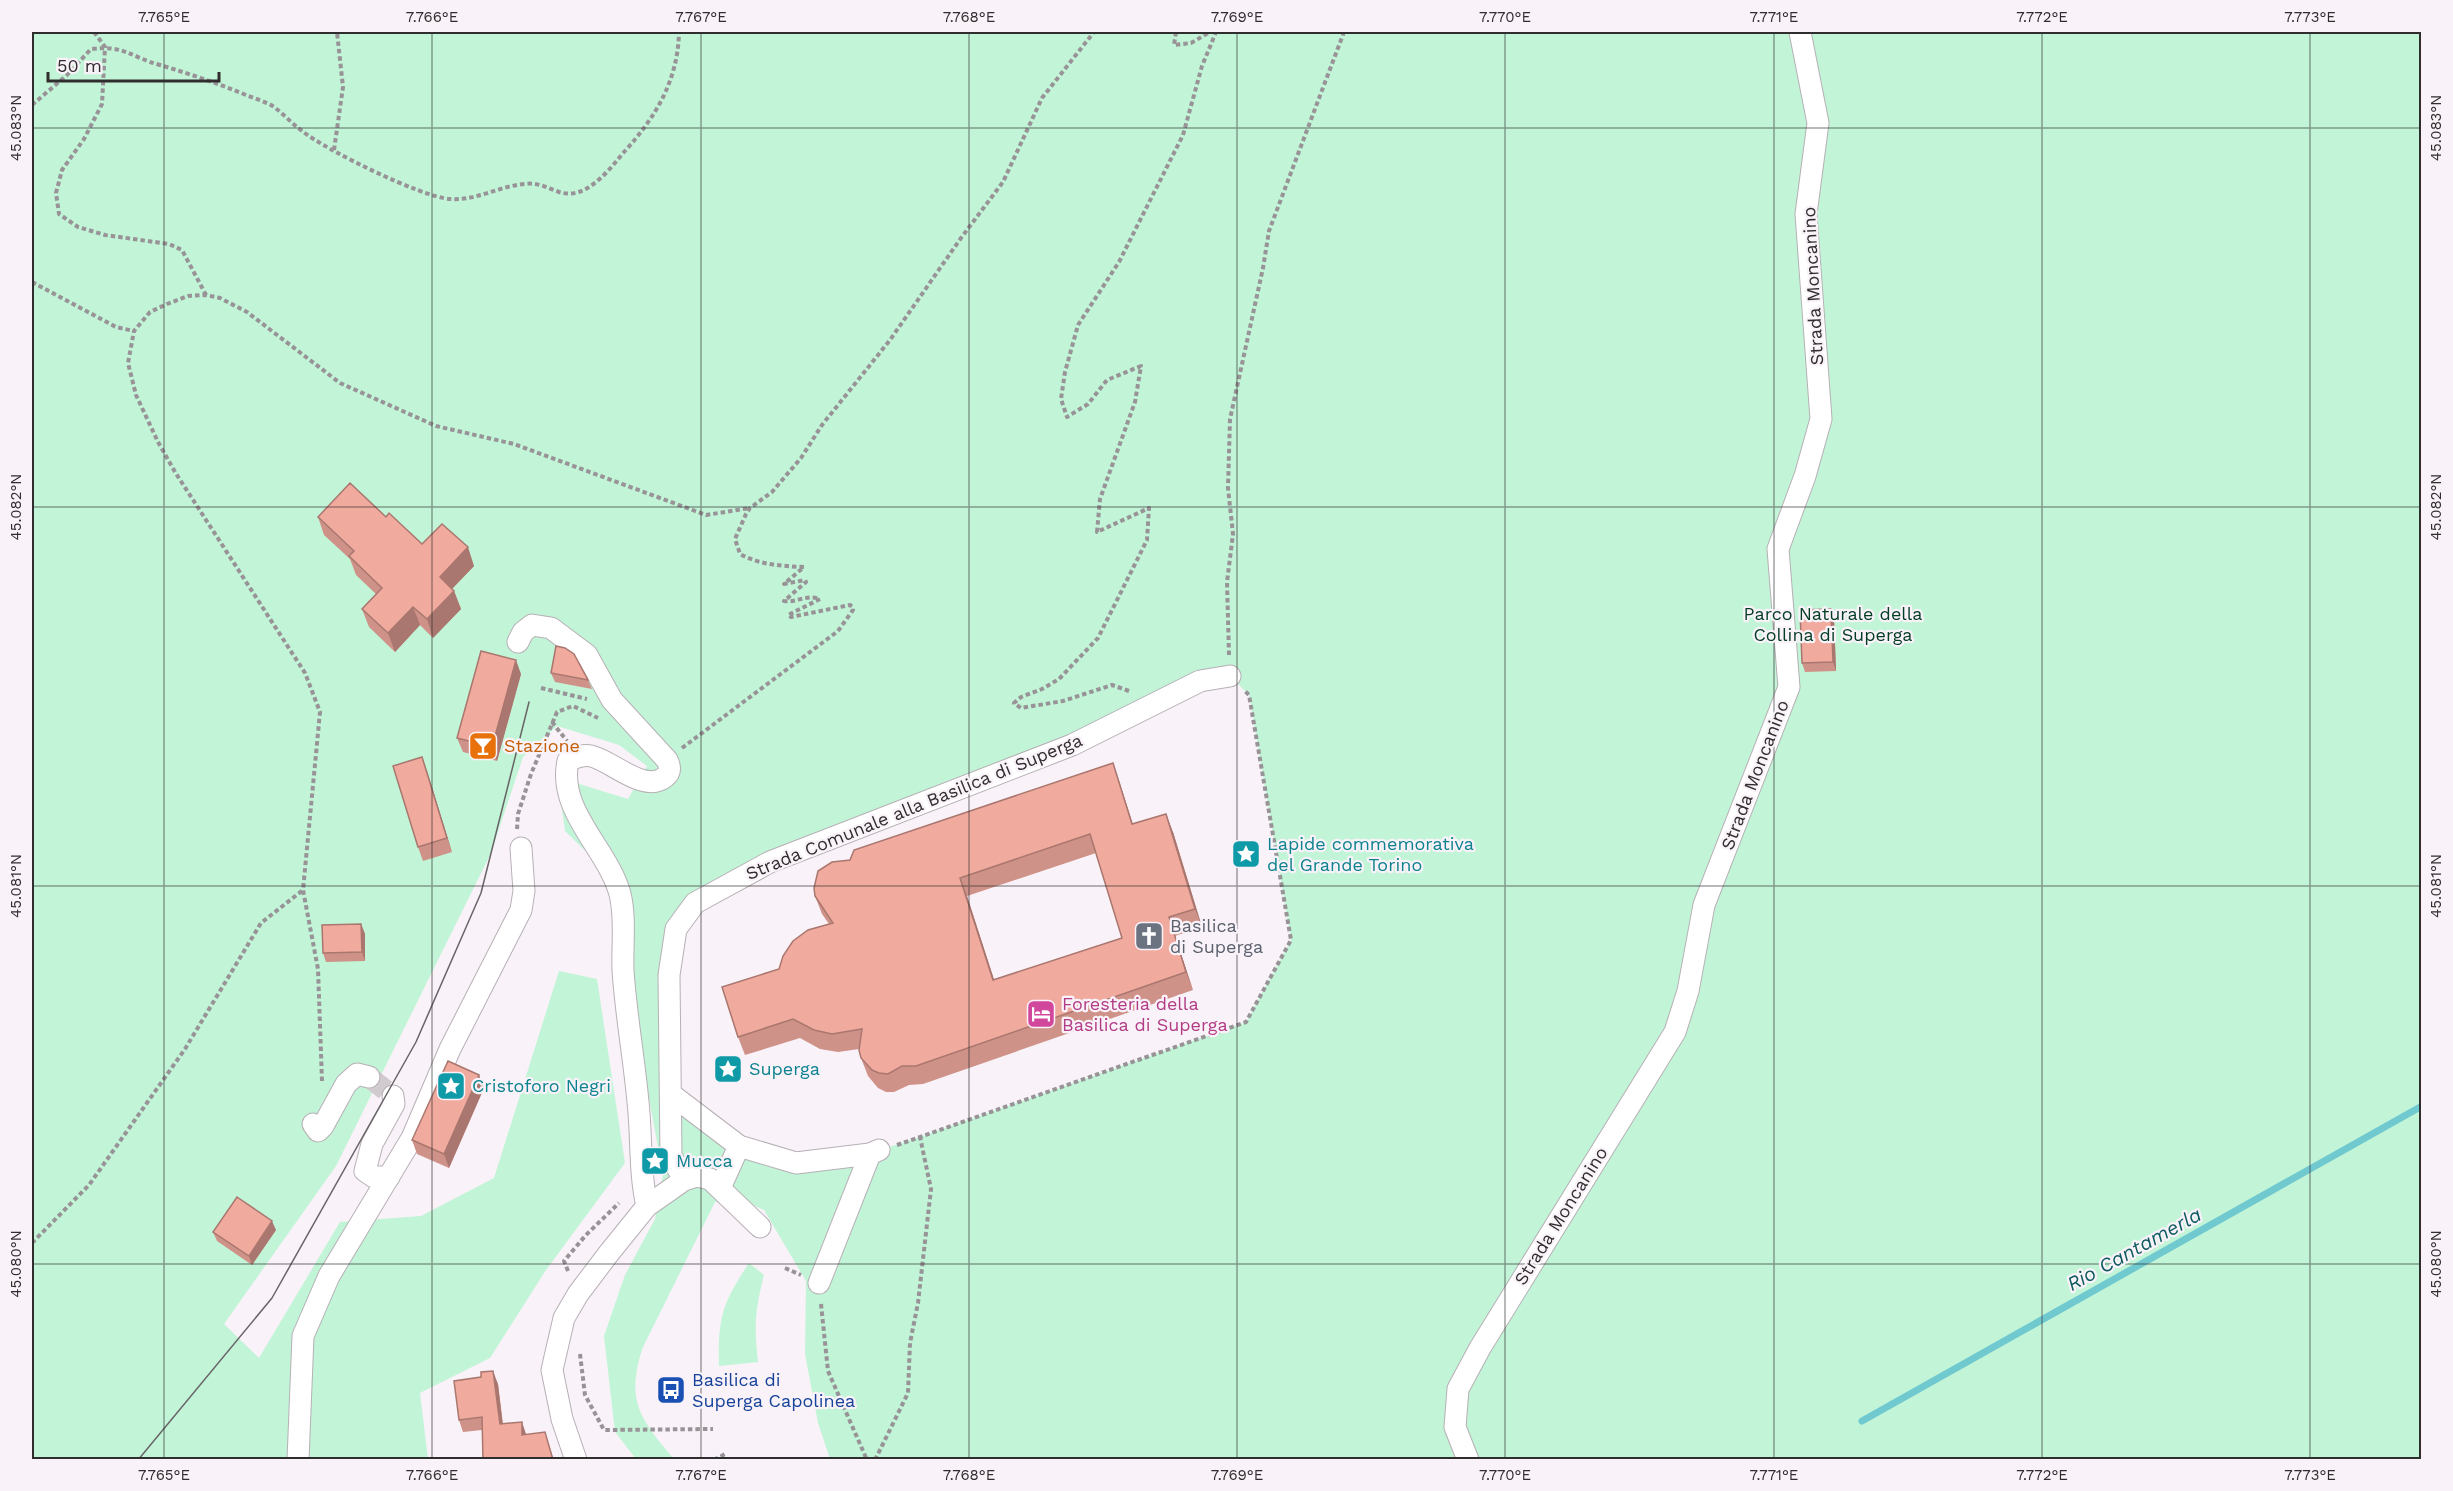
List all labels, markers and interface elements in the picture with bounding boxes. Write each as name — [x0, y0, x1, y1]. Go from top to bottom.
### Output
text: 7.765°E — [138, 8, 190, 26]
text: 7.766°E — [406, 8, 458, 26]
text: 7.767°E — [675, 8, 727, 26]
text: 7.768°E — [943, 8, 995, 26]
text: 7.769°E — [1211, 8, 1263, 26]
text: 7.770°E — [1479, 8, 1531, 26]
text: 7.771°E — [1750, 8, 1798, 26]
text: 7.772°E — [2016, 8, 2068, 26]
text: 7.773°E — [2284, 8, 2336, 26]
scale bar — [48, 45, 219, 83]
text: 50 m — [57, 55, 102, 76]
text: 45.083°N — [7, 95, 25, 161]
text: 45.083°N — [2427, 95, 2445, 161]
street label: Strada Moncanino — [1798, 206, 1827, 366]
text: 45.082°N — [7, 474, 25, 540]
text: 45.082°N — [2427, 474, 2445, 540]
park label: Parco Naturale della Collina di Superga — [1743, 603, 1923, 645]
street label: Strada Moncanino — [1716, 697, 1793, 853]
street label: Strada Comunale alla Basilica di Superga — [743, 729, 1085, 884]
bar icon: Stazione — [467, 730, 499, 762]
place label: Stazione — [504, 735, 580, 756]
place label: Lapide commemorativa del Grande Torino — [1267, 833, 1474, 875]
place icon: Lapide commemorativa del Grande Torino — [1230, 838, 1262, 870]
text: 45.081°N — [7, 854, 25, 918]
text: 45.081°N — [2427, 854, 2445, 918]
place label: Basilica di Superga — [1170, 915, 1263, 957]
church icon: Basilica di Superga — [1133, 920, 1165, 952]
place label: Foresteria della Basilica di Superga — [1062, 993, 1228, 1035]
hotel icon: Foresteria della Basilica di Superga — [1025, 998, 1057, 1030]
place icon: Superga — [712, 1053, 744, 1085]
place label: Superga — [749, 1058, 820, 1079]
place icon: Cristoforo Negri — [435, 1070, 467, 1102]
place label: Cristoforo Negri — [472, 1075, 611, 1096]
street label: Strada Moncanino — [1510, 1143, 1612, 1289]
place icon: Mucca — [639, 1145, 671, 1177]
place label: Mucca — [676, 1150, 733, 1171]
water label: Rio Cantamerla — [2062, 1202, 2206, 1296]
text: 45.080°N — [7, 1230, 25, 1298]
text: 45.080°N — [2427, 1230, 2445, 1298]
place label: Basilica di Superga Capolinea — [692, 1369, 855, 1411]
bus stop icon: Basilica di Superga Capolinea — [655, 1374, 687, 1406]
text: 7.765°E — [138, 1466, 190, 1484]
text: 7.766°E — [406, 1466, 458, 1484]
text: 7.767°E — [675, 1466, 727, 1484]
text: 7.768°E — [943, 1466, 995, 1484]
text: 7.769°E — [1211, 1466, 1263, 1484]
text: 7.770°E — [1479, 1466, 1531, 1484]
text: 7.771°E — [1750, 1466, 1798, 1484]
text: 7.772°E — [2016, 1466, 2068, 1484]
text: 7.773°E — [2284, 1466, 2336, 1484]

